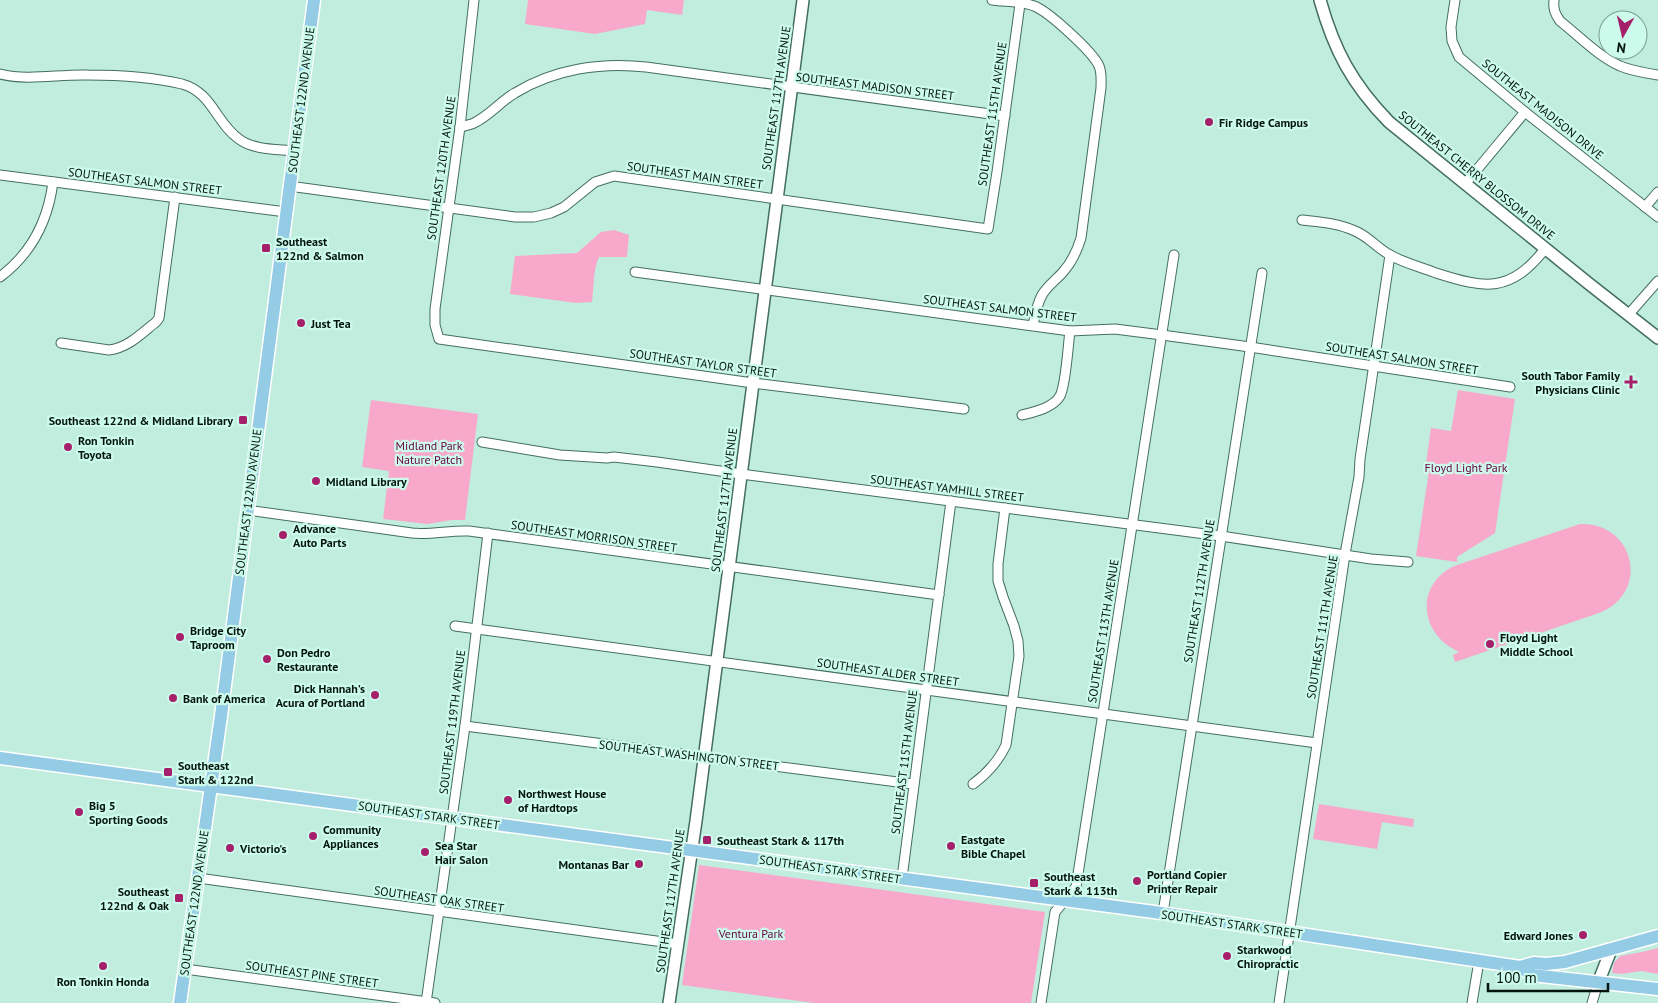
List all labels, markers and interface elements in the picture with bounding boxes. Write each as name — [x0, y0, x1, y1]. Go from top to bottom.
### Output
north arrow — [1598, 10, 1648, 60]
street label: SOUTHEAST 117TH AVENUE — [758, 25, 794, 171]
street label: SOUTHEAST 122ND AVENUE — [285, 26, 317, 174]
text: N — [1615, 38, 1627, 57]
street label: SOUTHEAST 115TH AVENUE — [974, 41, 1010, 187]
street label: SOUTHEAST MADISON DRIVE — [1479, 55, 1607, 163]
street label: SOUTHEAST MADISON STREET — [795, 69, 956, 103]
street label: SOUTHEAST 120TH AVENUE — [423, 95, 459, 241]
street label: SOUTHEAST CHERRY BLOSSOM DRIVE — [1396, 107, 1558, 243]
place label: Fir Ridge Campus — [1219, 115, 1308, 130]
marker: Fir Ridge Campus — [1203, 116, 1215, 128]
street label: SOUTHEAST MAIN STREET — [626, 158, 764, 192]
street label: SOUTHEAST SALMON STREET — [67, 164, 223, 198]
place label: Southeast 122nd & Salmon — [276, 234, 364, 263]
marker: Southeast 122nd & Salmon — [260, 242, 272, 254]
street label: SOUTHEAST SALMON STREET — [922, 291, 1078, 325]
place label: Just Tea — [310, 316, 351, 331]
marker: Just Tea — [295, 317, 307, 329]
street label: SOUTHEAST SALMON STREET — [1324, 338, 1480, 378]
street label: SOUTHEAST TAYLOR STREET — [628, 345, 778, 381]
place label: South Tabor Family Physicians Clinic — [1522, 368, 1620, 397]
marker: South Tabor Family Physicians Clinic — [1624, 375, 1638, 389]
place label: Southeast 122nd & Midland Library — [49, 413, 233, 428]
marker: Southeast 122nd & Midland Library — [237, 414, 249, 426]
street label: SOUTHEAST 117TH AVENUE — [708, 427, 740, 573]
street label: SOUTHEAST 122ND AVENUE — [232, 428, 264, 576]
place label: Ron Tonkin Toyota — [78, 433, 134, 462]
park label: Midland Park Nature Patch — [396, 438, 463, 467]
marker: Ron Tonkin Toyota — [62, 441, 74, 453]
park label: Floyd Light Park — [1424, 460, 1508, 475]
street label: SOUTHEAST YAMHILL STREET — [869, 471, 1025, 505]
place label: Midland Library — [326, 474, 407, 489]
marker: Midland Library — [310, 475, 322, 487]
street label: SOUTHEAST MORRISON STREET — [510, 517, 678, 555]
street label: SOUTHEAST 112TH AVENUE — [1180, 518, 1218, 664]
place label: Advance Auto Parts — [293, 521, 347, 550]
marker: Advance Auto Parts — [277, 529, 289, 541]
street label: SOUTHEAST 111TH AVENUE — [1303, 554, 1341, 700]
street label: SOUTHEAST 113TH AVENUE — [1084, 558, 1122, 704]
place label: Bridge City Taproom — [190, 623, 246, 652]
place label: Floyd Light Middle School — [1500, 630, 1573, 659]
marker: Bridge City Taproom — [174, 631, 186, 643]
marker: Floyd Light Middle School — [1484, 638, 1496, 650]
place label: Don Pedro Restaurante — [277, 645, 338, 674]
street label: SOUTHEAST 119TH AVENUE — [436, 649, 468, 795]
marker: Don Pedro Restaurante — [261, 653, 273, 665]
street label: SOUTHEAST ALDER STREET — [816, 655, 960, 689]
place label: Dick Hannah's Acura of Portland — [276, 681, 365, 710]
marker: Dick Hannah's Acura of Portland — [369, 689, 381, 701]
street label: SOUTHEAST 115TH AVENUE — [888, 689, 920, 835]
place label: Bank of America — [183, 691, 266, 706]
marker: Bank of America — [167, 692, 179, 704]
street label: SOUTHEAST WASHINGTON STREET — [598, 737, 780, 774]
place label: Southeast Stark & 122nd — [178, 758, 254, 787]
marker: Southeast Stark & 122nd — [162, 766, 174, 778]
place label: Northwest House of Hardtops — [518, 786, 606, 815]
marker: Northwest House of Hardtops — [502, 794, 514, 806]
place label: Big 5 Sporting Goods — [89, 798, 168, 827]
street label: SOUTHEAST STARK STREET — [357, 798, 501, 832]
marker: Big 5 Sporting Goods — [73, 806, 85, 818]
place label: Community Appliances — [323, 822, 381, 851]
street label: SOUTHEAST 117TH AVENUE — [652, 828, 688, 974]
street label: SOUTHEAST 122ND AVENUE — [176, 829, 212, 977]
marker: Community Appliances — [307, 830, 319, 842]
place label: Eastgate Bible Chapel — [961, 832, 1026, 861]
place label: Southeast Stark & 117th — [717, 833, 844, 848]
marker: Southeast Stark & 117th — [701, 834, 713, 846]
place label: Sea Star Hair Salon — [435, 838, 488, 867]
marker: Eastgate Bible Chapel — [945, 840, 957, 852]
place label: Victorio's — [239, 841, 286, 856]
marker: Victorio's — [224, 842, 236, 854]
marker: Sea Star Hair Salon — [419, 846, 431, 858]
street label: SOUTHEAST STARK STREET — [758, 852, 902, 886]
place label: Montanas Bar — [558, 857, 630, 872]
marker: Montanas Bar — [633, 858, 645, 870]
place label: Portland Copier Printer Repair — [1147, 867, 1228, 896]
place label: Southeast Stark & 113th — [1044, 869, 1117, 898]
marker: Portland Copier Printer Repair — [1131, 875, 1143, 887]
marker: Southeast Stark & 113th — [1028, 877, 1040, 889]
street label: SOUTHEAST OAK STREET — [373, 882, 505, 916]
place label: Southeast 122nd & Oak — [100, 884, 170, 913]
marker: Southeast 122nd & Oak — [173, 892, 185, 904]
street label: SOUTHEAST STARK STREET — [1160, 907, 1304, 941]
park label: Ventura Park — [718, 926, 784, 941]
place label: Edward Jones — [1504, 928, 1573, 943]
marker: Edward Jones — [1577, 929, 1589, 941]
place label: Starkwood Chiropractic — [1237, 942, 1299, 971]
marker: Starkwood Chiropractic — [1221, 950, 1233, 962]
street label: SOUTHEAST PINE STREET — [245, 957, 380, 991]
marker: Ron Tonkin Honda — [97, 960, 109, 972]
scale bar — [1488, 960, 1608, 992]
text: 100 m — [1496, 968, 1537, 987]
place label: Ron Tonkin Honda — [57, 974, 149, 989]

